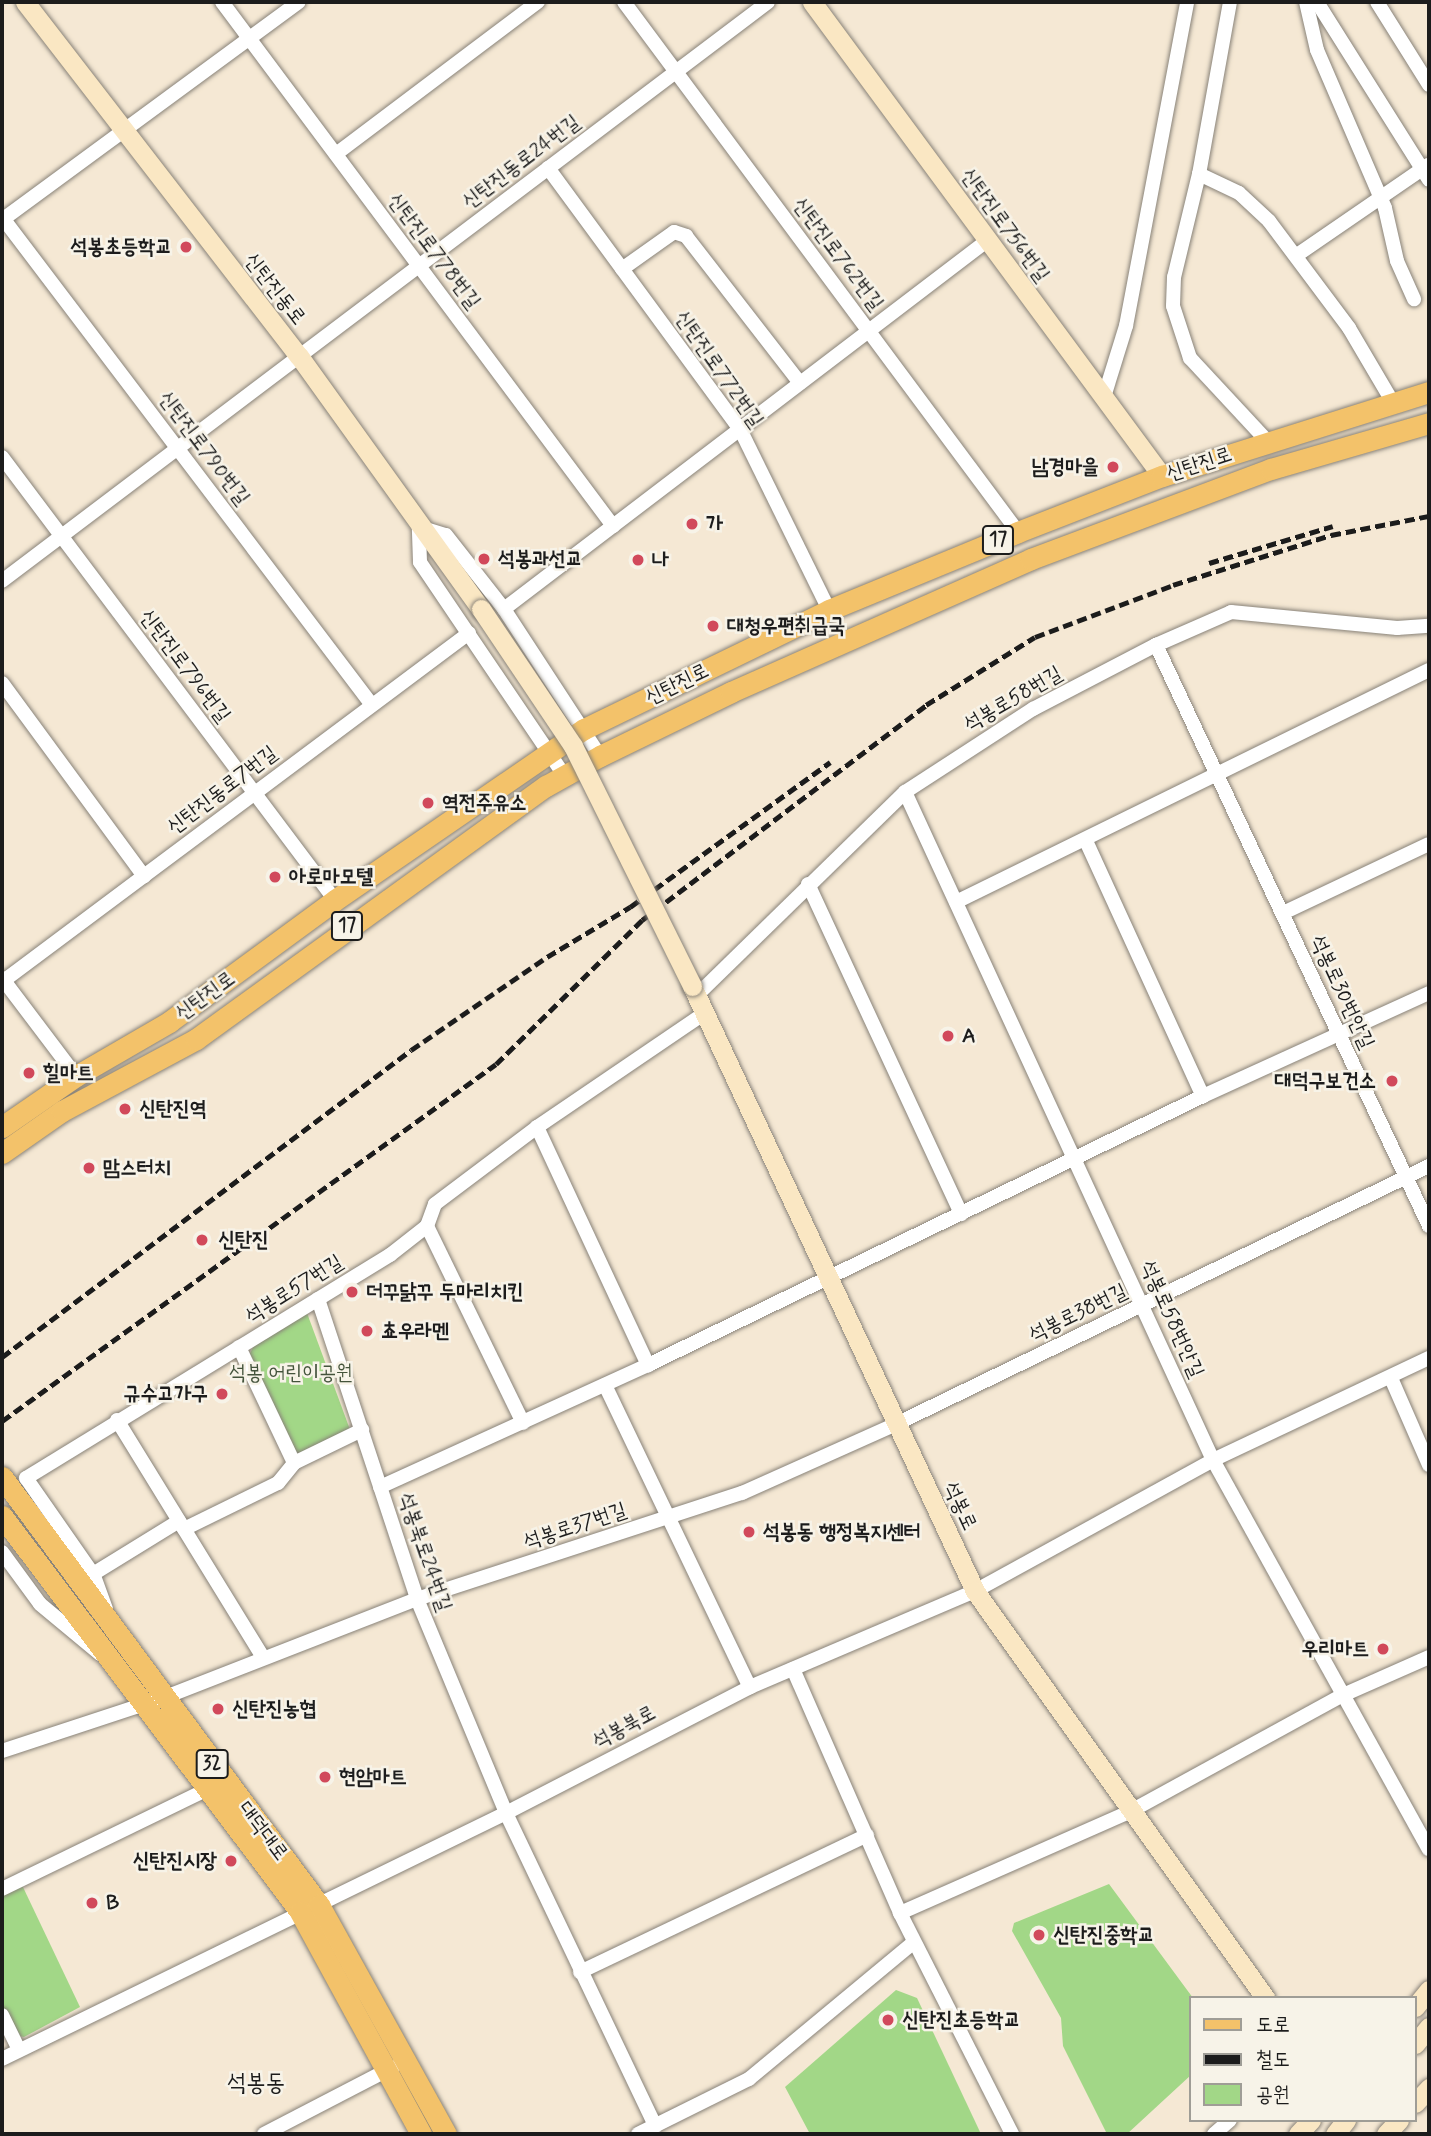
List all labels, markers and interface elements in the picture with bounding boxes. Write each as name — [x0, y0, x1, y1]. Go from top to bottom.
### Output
street label: 신탄진동로24번길 — [457, 110, 585, 214]
street label: 신탄진로756번길 — [955, 163, 1055, 287]
street label: 신탄진로778번길 — [382, 188, 486, 314]
street label: 신탄진로762번길 — [787, 192, 889, 316]
place label: 석봉초등학교 — [71, 234, 172, 260]
marker: 석봉초등학교 — [178, 239, 194, 255]
street label: 신탄진동로 — [239, 248, 311, 330]
street label: 신탄진로772번길 — [669, 306, 769, 432]
street label: 신탄진로790번길 — [153, 386, 255, 510]
street label: 신탄진로 — [1163, 442, 1235, 486]
place label: 남경마을 — [1031, 454, 1099, 480]
marker: 남경마을 — [1105, 459, 1121, 475]
place label: 가 — [706, 511, 723, 537]
marker: 가 — [684, 516, 700, 532]
road number: 17 — [981, 524, 1016, 555]
place label: 석봉과선교 — [498, 546, 582, 572]
place label: 나 — [652, 547, 669, 573]
marker: 석봉과선교 — [476, 551, 492, 567]
marker: 나 — [630, 552, 646, 568]
street label: 신탄진로796번길 — [134, 604, 236, 728]
place label: 대청우편취급국 — [727, 613, 845, 639]
marker: 대청우편취급국 — [705, 618, 721, 634]
street label: 신탄진로 — [641, 658, 713, 710]
street label: 석봉로58번길 — [960, 661, 1066, 737]
street label: 신탄진동로7번길 — [162, 741, 282, 839]
place label: 역전주유소 — [442, 790, 526, 816]
marker: 역전주유소 — [420, 795, 436, 811]
place label: 아로마모텔 — [289, 864, 373, 890]
marker: 아로마모텔 — [267, 869, 283, 885]
road number: 17 — [330, 910, 364, 942]
street label: 석봉로30번안길 — [1305, 931, 1379, 1053]
street label: 신탄진로 — [170, 966, 240, 1026]
place label: A — [962, 1023, 976, 1049]
marker: A — [940, 1028, 956, 1044]
place label: 힐마트 — [43, 1060, 94, 1086]
marker: 힐마트 — [21, 1065, 37, 1081]
place label: 대덕구보건소 — [1275, 1068, 1376, 1094]
marker: 대덕구보건소 — [1382, 1071, 1402, 1091]
place label: 신탄진역 — [139, 1096, 207, 1122]
marker: 신탄진역 — [117, 1101, 133, 1117]
place label: 맘스터치 — [103, 1155, 171, 1181]
marker: 맘스터치 — [81, 1160, 97, 1176]
place label: 신탄진 — [218, 1227, 269, 1253]
marker: 신탄진 — [192, 1230, 212, 1250]
street label: 석봉로57번길 — [241, 1249, 347, 1329]
street label: 석봉로58번안길 — [1135, 1256, 1209, 1382]
street label: 석봉로38번길 — [1025, 1278, 1131, 1348]
place label: 더꾸닭꾸 두마리치킨 — [366, 1279, 524, 1305]
marker: 더꾸닭꾸 두마리치킨 — [344, 1284, 360, 1300]
place label: 쵸우라멘 — [381, 1318, 449, 1344]
marker: 쵸우라멘 — [359, 1323, 375, 1339]
park label: 석봉 어린이공원 — [229, 1360, 353, 1386]
place label: 규수고가구 — [124, 1381, 208, 1407]
marker: 규수고가구 — [214, 1386, 230, 1402]
street label: 석봉로 — [938, 1478, 982, 1534]
street label: 석봉북로24번길 — [393, 1489, 457, 1615]
street label: 석봉로37번길 — [520, 1498, 630, 1554]
place label: 석봉동 행정복지센터 — [763, 1519, 921, 1545]
marker: 석봉동 행정복지센터 — [741, 1524, 757, 1540]
place label: 우리마트 — [1301, 1636, 1369, 1662]
marker: 우리마트 — [1375, 1641, 1391, 1657]
place label: 신탄진농협 — [232, 1696, 316, 1722]
street label: 석봉북로 — [588, 1700, 660, 1754]
marker: 신탄진농협 — [210, 1701, 226, 1717]
road number: 32 — [194, 1748, 230, 1780]
place label: 현암마트 — [339, 1764, 407, 1790]
marker: 현암마트 — [317, 1769, 333, 1785]
street label: 대덕대로 — [233, 1796, 293, 1866]
place label: 신탄진시장 — [133, 1848, 217, 1874]
marker: 신탄진시장 — [223, 1853, 239, 1869]
place label: B — [106, 1890, 119, 1916]
marker: B — [84, 1895, 100, 1911]
place label: 신탄진중학교 — [1053, 1922, 1154, 1948]
marker: 신탄진중학교 — [1031, 1927, 1047, 1943]
legend — [1190, 1996, 1417, 2122]
place label: 신탄진초등학교 — [902, 2007, 1020, 2033]
text: 도로 — [1256, 2011, 1290, 2039]
marker: 신탄진초등학교 — [880, 2012, 896, 2028]
text: 철도 — [1256, 2046, 1290, 2074]
district label: 석봉동 — [227, 2070, 285, 2098]
text: 공원 — [1256, 2081, 1290, 2109]

